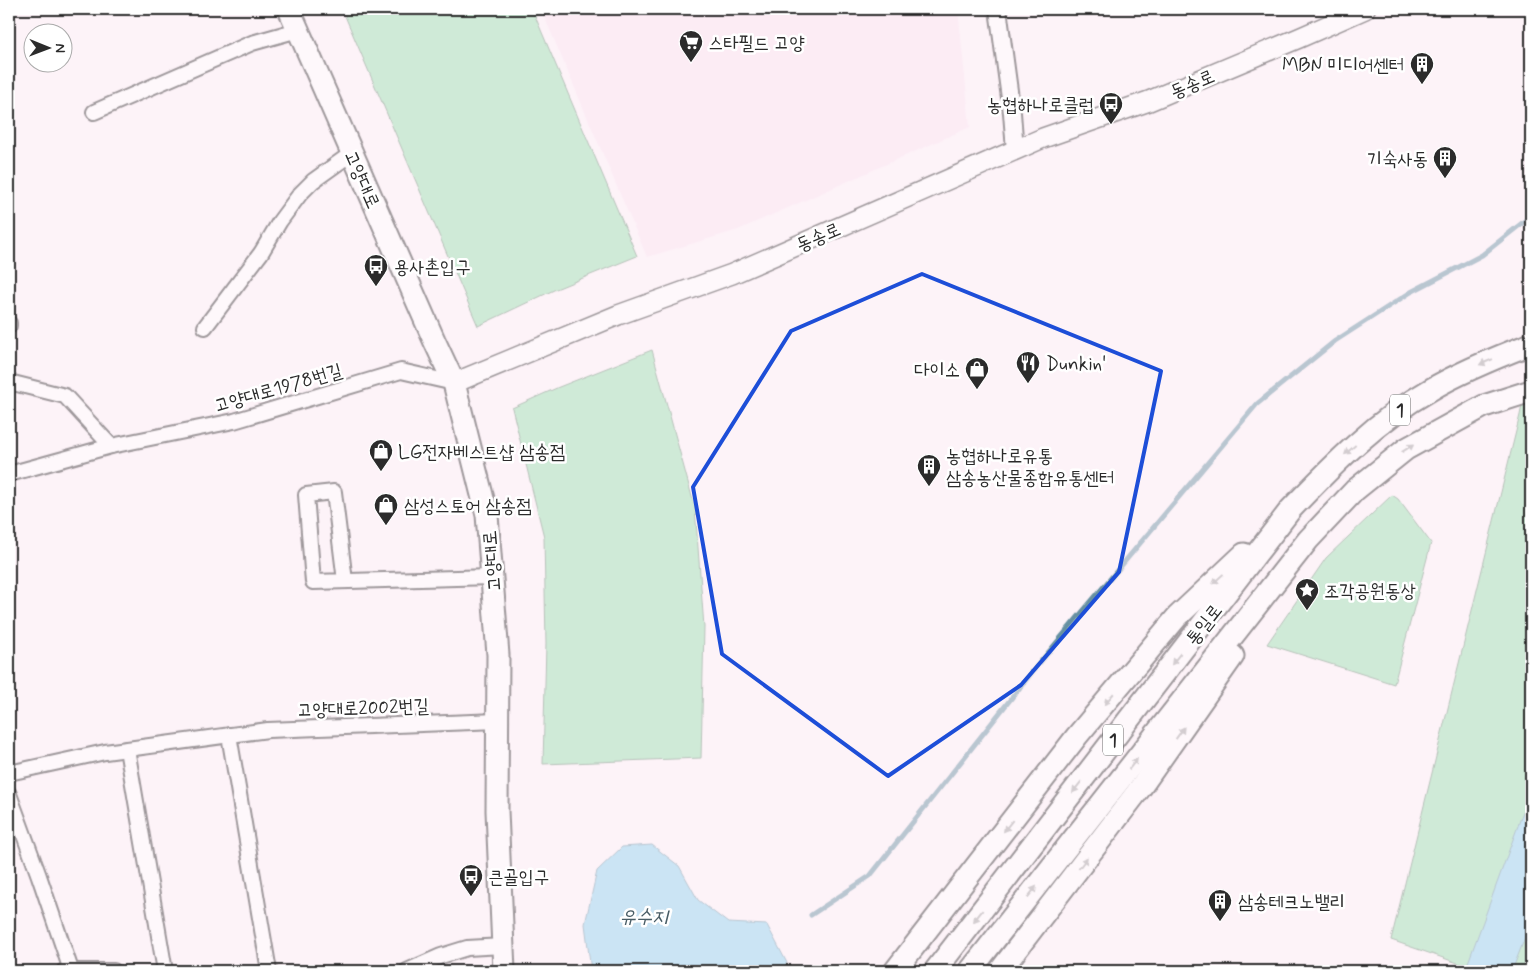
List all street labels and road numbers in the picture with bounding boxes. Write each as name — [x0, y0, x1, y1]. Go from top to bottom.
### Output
street label: 동송로 — [1167, 64, 1219, 105]
street label: 고양대로 — [338, 147, 385, 213]
street label: 동송로 — [793, 217, 845, 258]
street label: 고양대로1978번길 — [212, 358, 345, 419]
road number: 1 — [1390, 394, 1410, 426]
street label: 고양대로 — [477, 529, 508, 592]
street label: 통일로 — [1180, 599, 1228, 651]
street label: 고양대로2002번길 — [297, 694, 429, 723]
road number: 1 — [1103, 724, 1123, 756]

